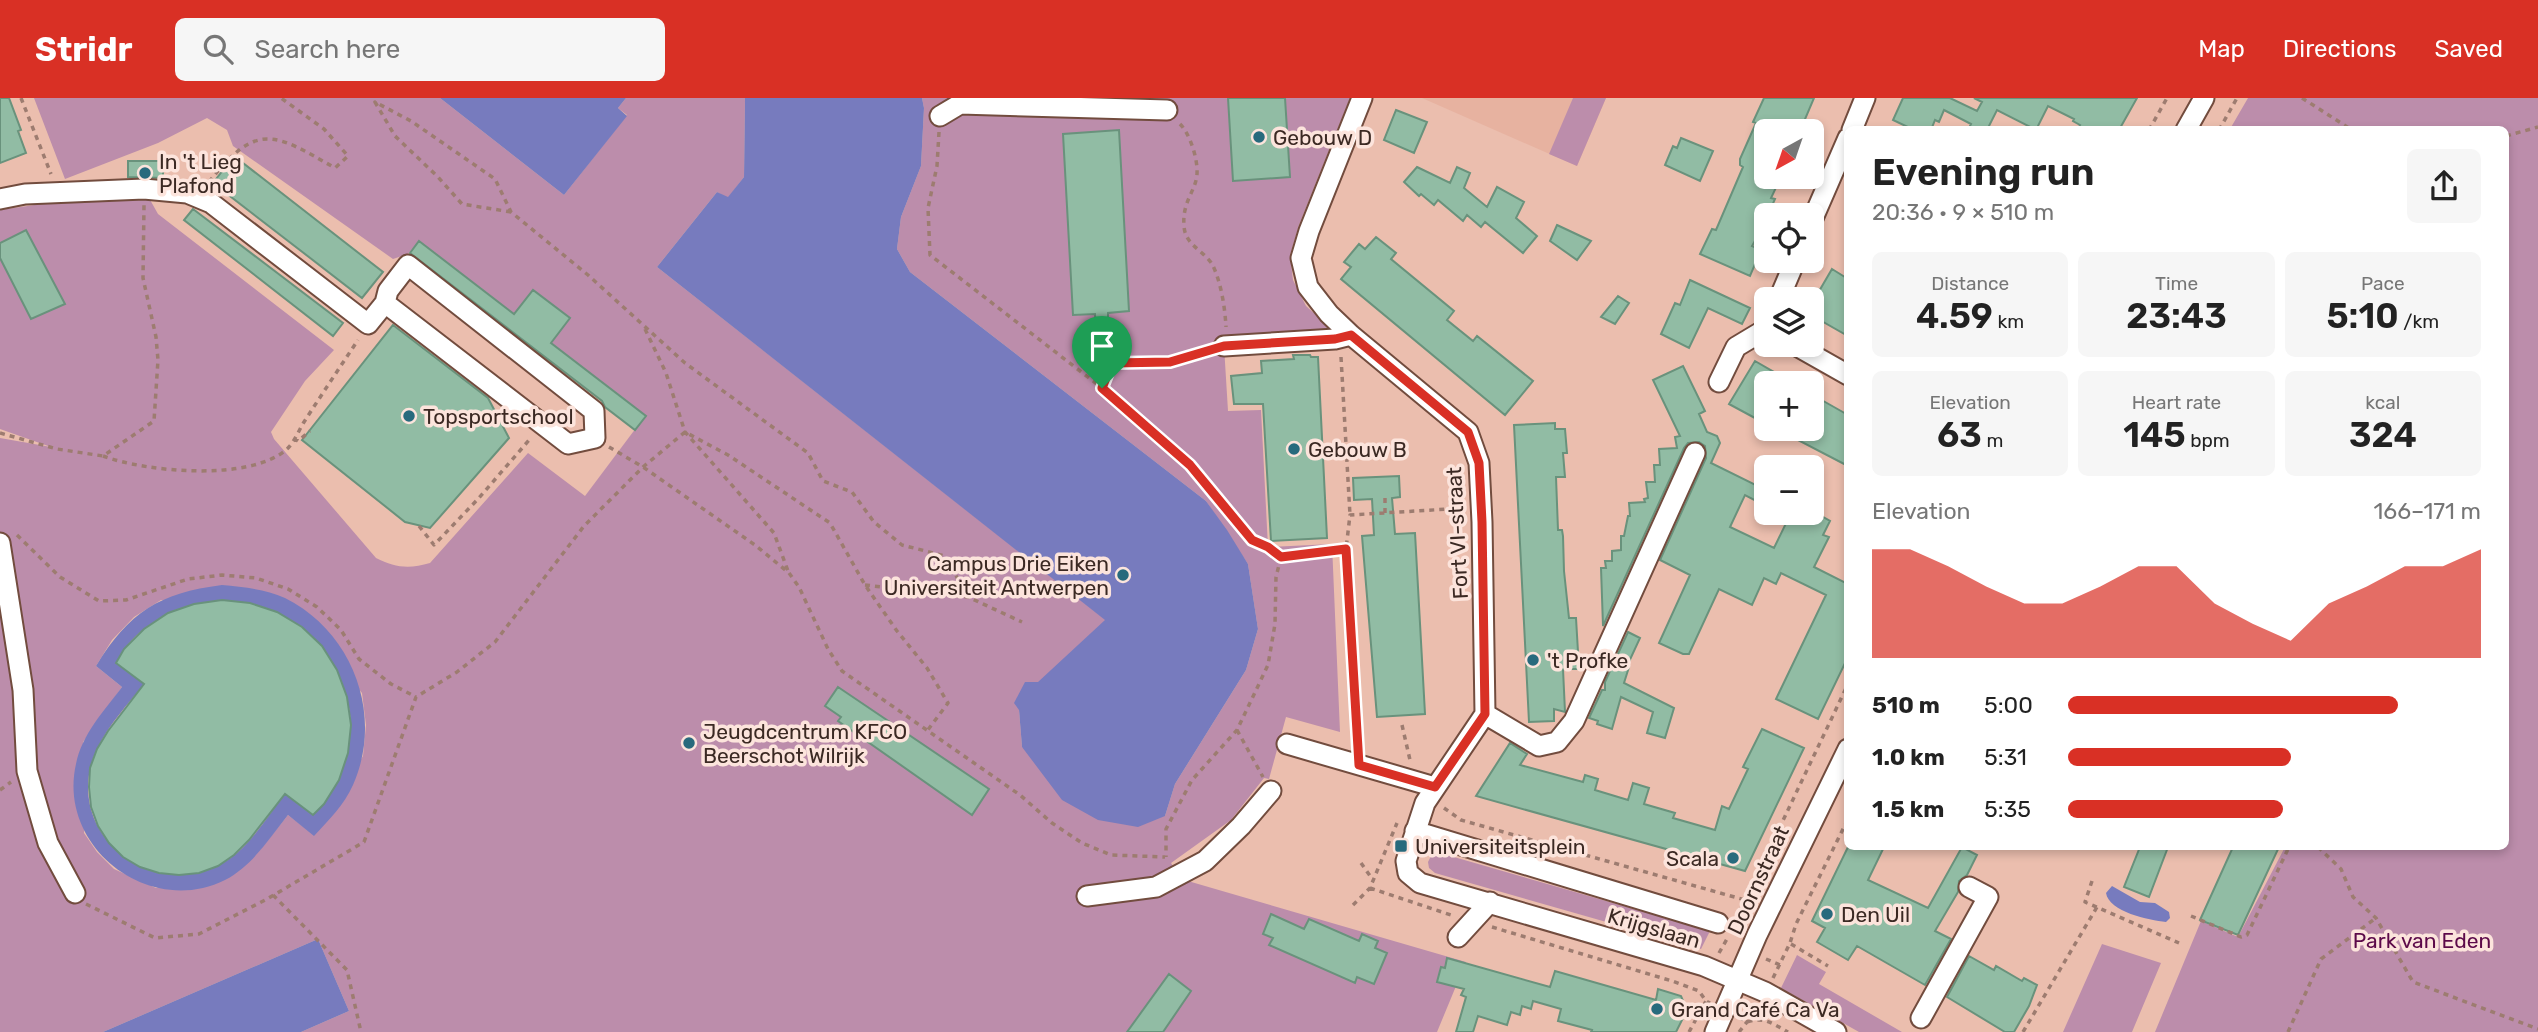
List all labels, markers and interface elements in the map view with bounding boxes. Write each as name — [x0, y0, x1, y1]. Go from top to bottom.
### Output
search box — [175, 18, 665, 81]
text: Stridr — [35, 30, 133, 69]
icon: search — [199, 30, 237, 68]
text: Search here — [255, 34, 400, 65]
text: Map — [2198, 35, 2245, 63]
text: Directions — [2283, 35, 2396, 63]
text: Saved — [2434, 35, 2503, 63]
north arrow — [1754, 119, 1824, 189]
map controls — [1754, 119, 1824, 525]
place label: Gebouw D — [1273, 125, 1372, 150]
marker: Gebouw D — [1251, 129, 1267, 145]
place label: In 't Lieg Plafond — [159, 149, 242, 198]
text: Evening run — [1872, 149, 2095, 195]
button: share — [2407, 149, 2481, 223]
marker: In 't Lieg Plafond — [137, 165, 153, 181]
text: 20:36 · 9 × 510 m — [1872, 198, 2054, 226]
button: locate — [1754, 203, 1824, 273]
text: Distance — [1931, 272, 2009, 295]
text: Time — [2155, 272, 2198, 295]
text: Pace — [2361, 272, 2405, 295]
button: layers — [1754, 287, 1824, 357]
text: 4.59 — [1916, 295, 1993, 337]
text: 23:43 — [2126, 295, 2227, 337]
text: 5:10 — [2326, 295, 2399, 337]
text: km — [1993, 310, 2024, 333]
text: /km — [2399, 310, 2439, 333]
pin — [1072, 316, 1132, 388]
icon: arrive — [1083, 327, 1121, 365]
button: + — [1754, 371, 1824, 441]
text: Elevation — [1929, 391, 2011, 414]
text: Heart rate — [2132, 391, 2221, 414]
text: kcal — [2365, 391, 2400, 414]
place label: Topsportschool — [423, 404, 574, 429]
marker: Topsportschool — [401, 408, 417, 424]
text: 63 — [1937, 414, 1982, 456]
text: 145 — [2123, 414, 2186, 456]
text: 324 — [2349, 414, 2417, 456]
text: m — [1982, 429, 2003, 452]
text: bpm — [2186, 429, 2230, 452]
place label: Gebouw B — [1308, 437, 1407, 462]
marker: Gebouw B — [1286, 441, 1302, 457]
button: − — [1754, 455, 1824, 525]
street label: Fort VI-straat — [1441, 466, 1473, 600]
text: Elevation — [1872, 497, 1971, 525]
text: 166–171 m — [2373, 497, 2481, 525]
place label: Campus Drie Eiken Universiteit Antwerpen — [884, 551, 1109, 600]
marker: Campus Drie Eiken Universiteit Antwerpen — [1115, 567, 1131, 583]
place label: 't Profke — [1547, 648, 1628, 673]
marker: 't Profke — [1525, 652, 1541, 668]
text: 510 m — [1872, 691, 1940, 719]
text: 5:00 — [1984, 691, 2033, 719]
place label: Jeugdcentrum KFCO Beerschot Wilrijk — [703, 719, 907, 768]
marker: Jeugdcentrum KFCO Beerschot Wilrijk — [681, 735, 697, 751]
text: 1.0 km — [1872, 743, 1945, 771]
text: 5:31 — [1984, 743, 2027, 771]
text: 1.5 km — [1872, 795, 1944, 823]
text: 5:35 — [1984, 795, 2031, 823]
street label: Doornstraat — [1722, 822, 1794, 938]
place label: Universiteitsplein — [1415, 834, 1585, 859]
marker: Universiteitsplein — [1393, 838, 1409, 854]
place label: Scala — [1666, 846, 1719, 871]
marker: Scala — [1725, 850, 1741, 866]
place label: Den Uil — [1841, 902, 1910, 927]
street label: Krijgslaan — [1605, 903, 1703, 953]
marker: Den Uil — [1819, 906, 1835, 922]
park label: Park van Eden — [2353, 928, 2491, 953]
place label: Grand Café Ca Va — [1671, 997, 1840, 1022]
marker: Grand Café Ca Va — [1649, 1001, 1665, 1017]

